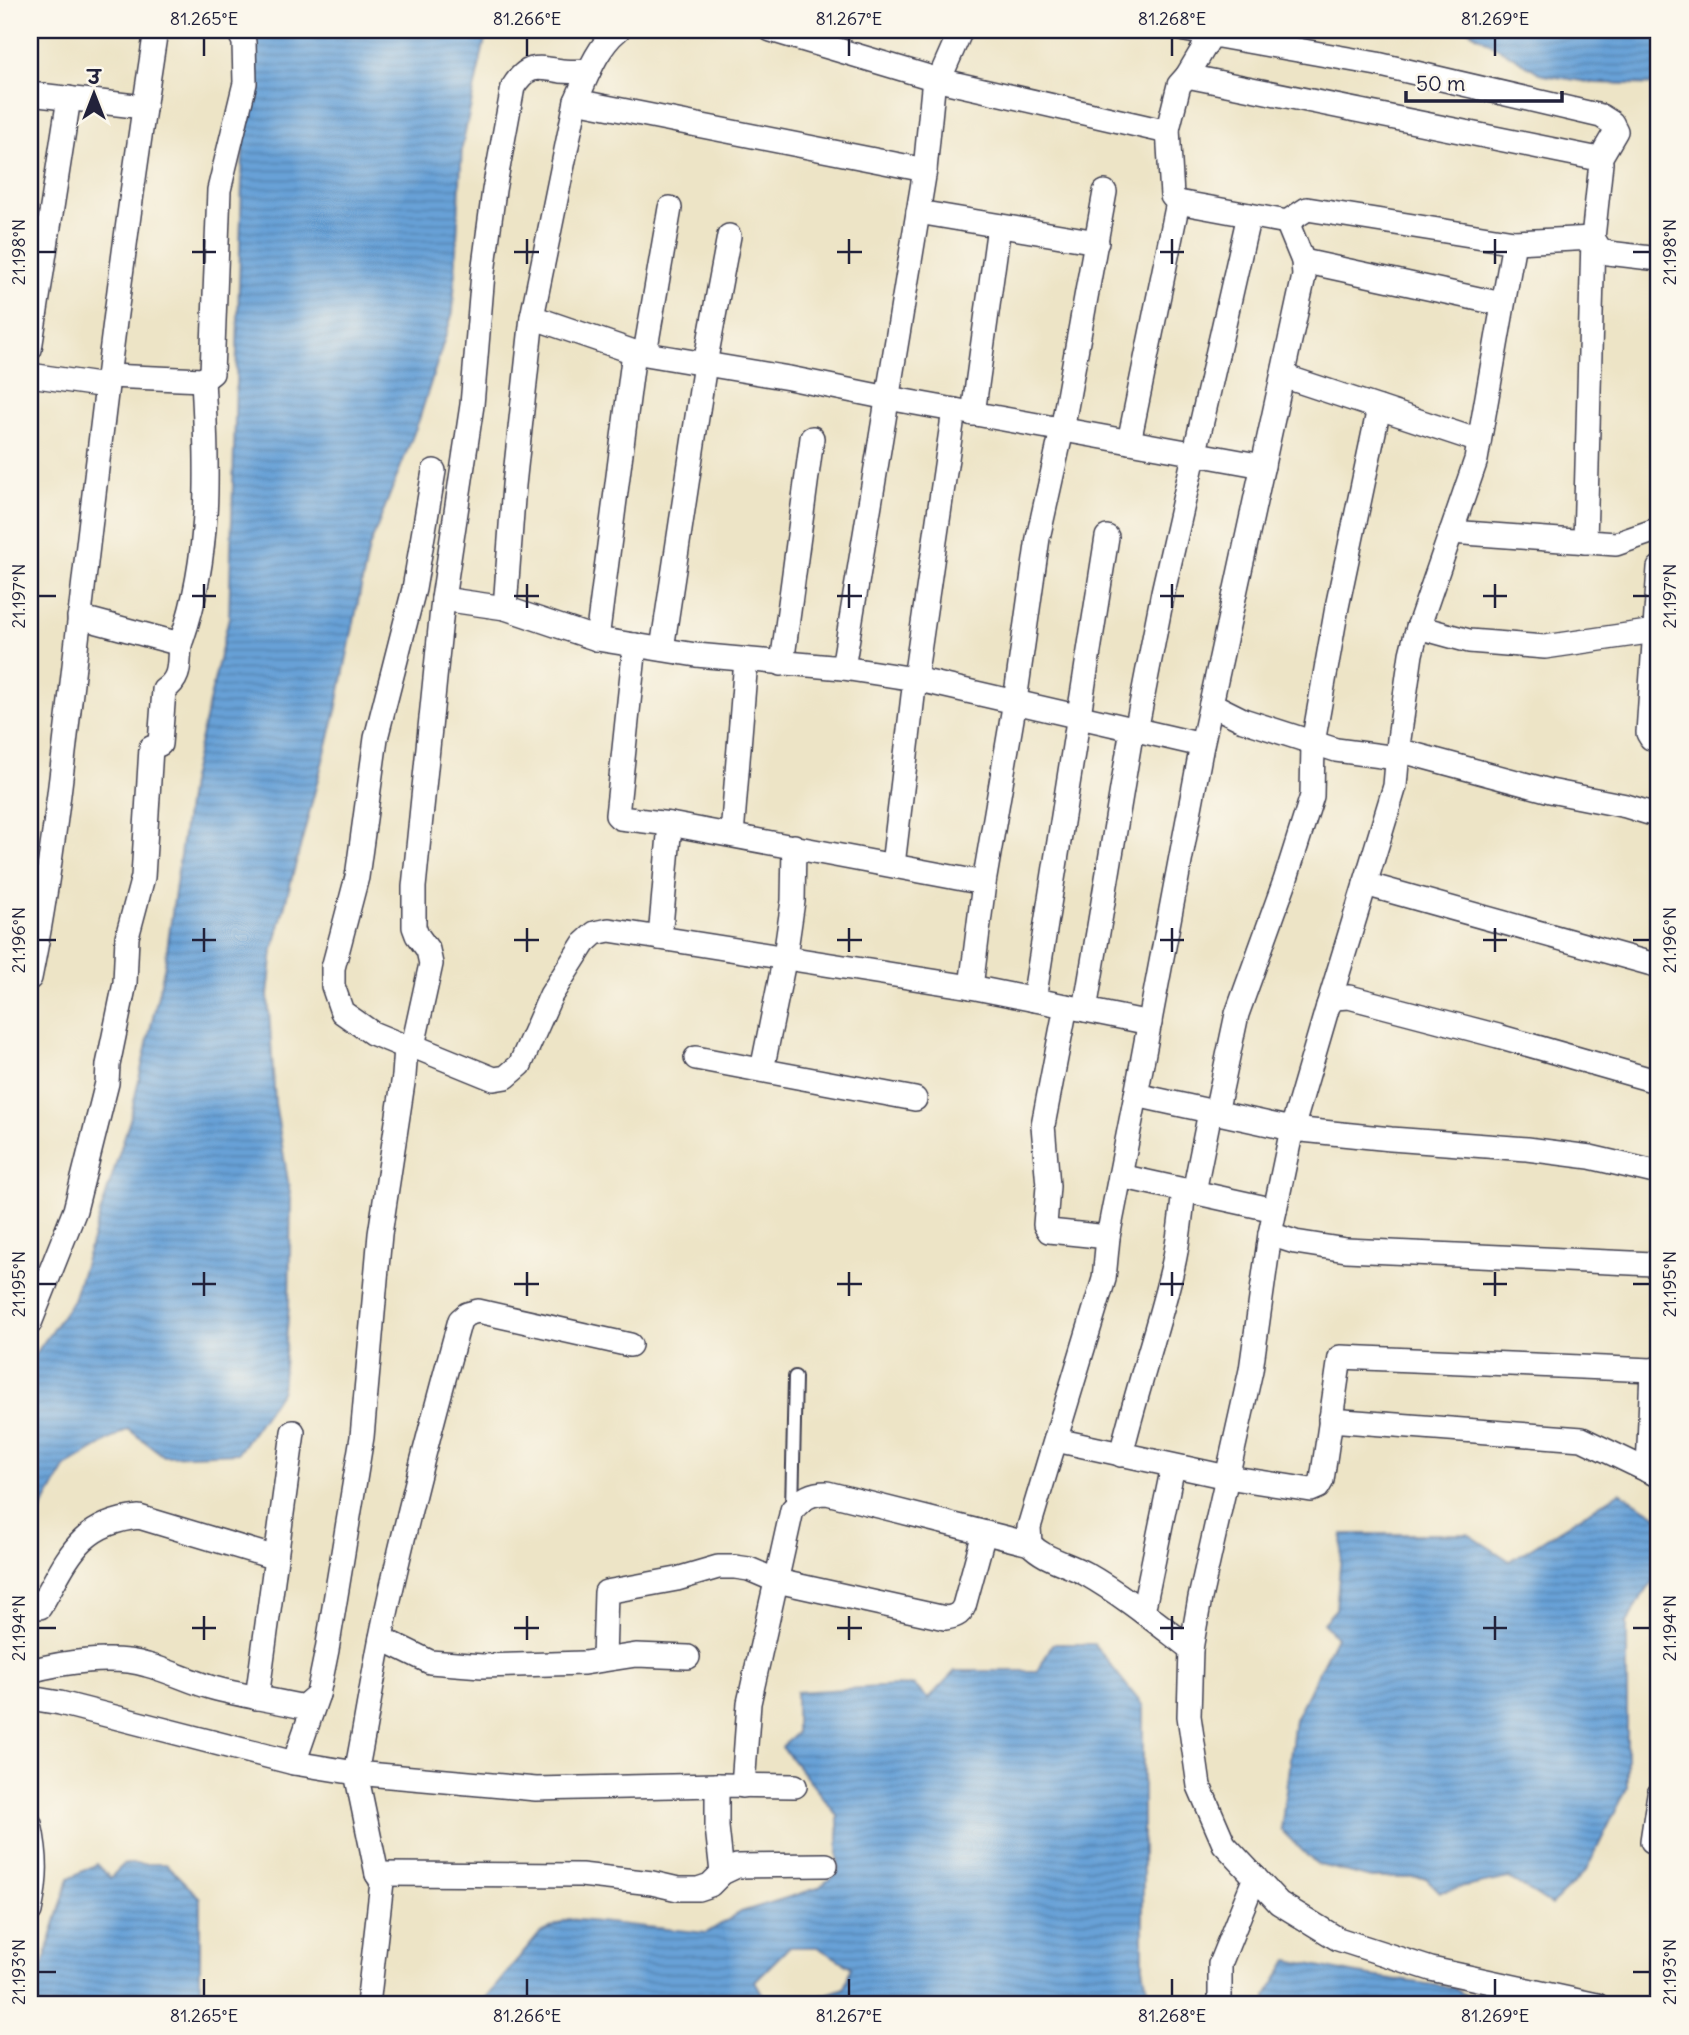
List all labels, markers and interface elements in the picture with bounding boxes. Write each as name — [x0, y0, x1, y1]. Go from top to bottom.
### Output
text: 81.265°E — [170, 7, 238, 30]
text: 81.266°E — [493, 7, 561, 30]
text: 81.267°E — [816, 7, 882, 30]
text: 81.268°E — [1138, 7, 1206, 30]
text: 81.269°E — [1461, 7, 1529, 30]
north arrow — [60, 60, 130, 130]
scale bar — [1406, 60, 1561, 104]
text: उ — [86, 65, 103, 89]
text: 50 m — [1416, 70, 1465, 97]
text: 21.198°N — [7, 219, 30, 285]
text: 21.198°N — [1658, 219, 1681, 285]
text: 21.197°N — [7, 564, 30, 628]
text: 21.197°N — [1658, 564, 1681, 628]
text: 21.196°N — [7, 907, 30, 973]
text: 21.196°N — [1658, 907, 1681, 973]
text: 21.195°N — [7, 1251, 30, 1317]
text: 21.195°N — [1658, 1251, 1681, 1317]
text: 21.194°N — [7, 1595, 30, 1661]
text: 21.194°N — [1658, 1595, 1681, 1661]
text: 21.193°N — [7, 1939, 30, 2005]
text: 21.193°N — [1658, 1939, 1681, 2005]
text: 81.265°E — [170, 2004, 238, 2027]
text: 81.266°E — [493, 2004, 561, 2027]
text: 81.267°E — [816, 2004, 882, 2027]
text: 81.268°E — [1138, 2004, 1206, 2027]
text: 81.269°E — [1461, 2004, 1529, 2027]

